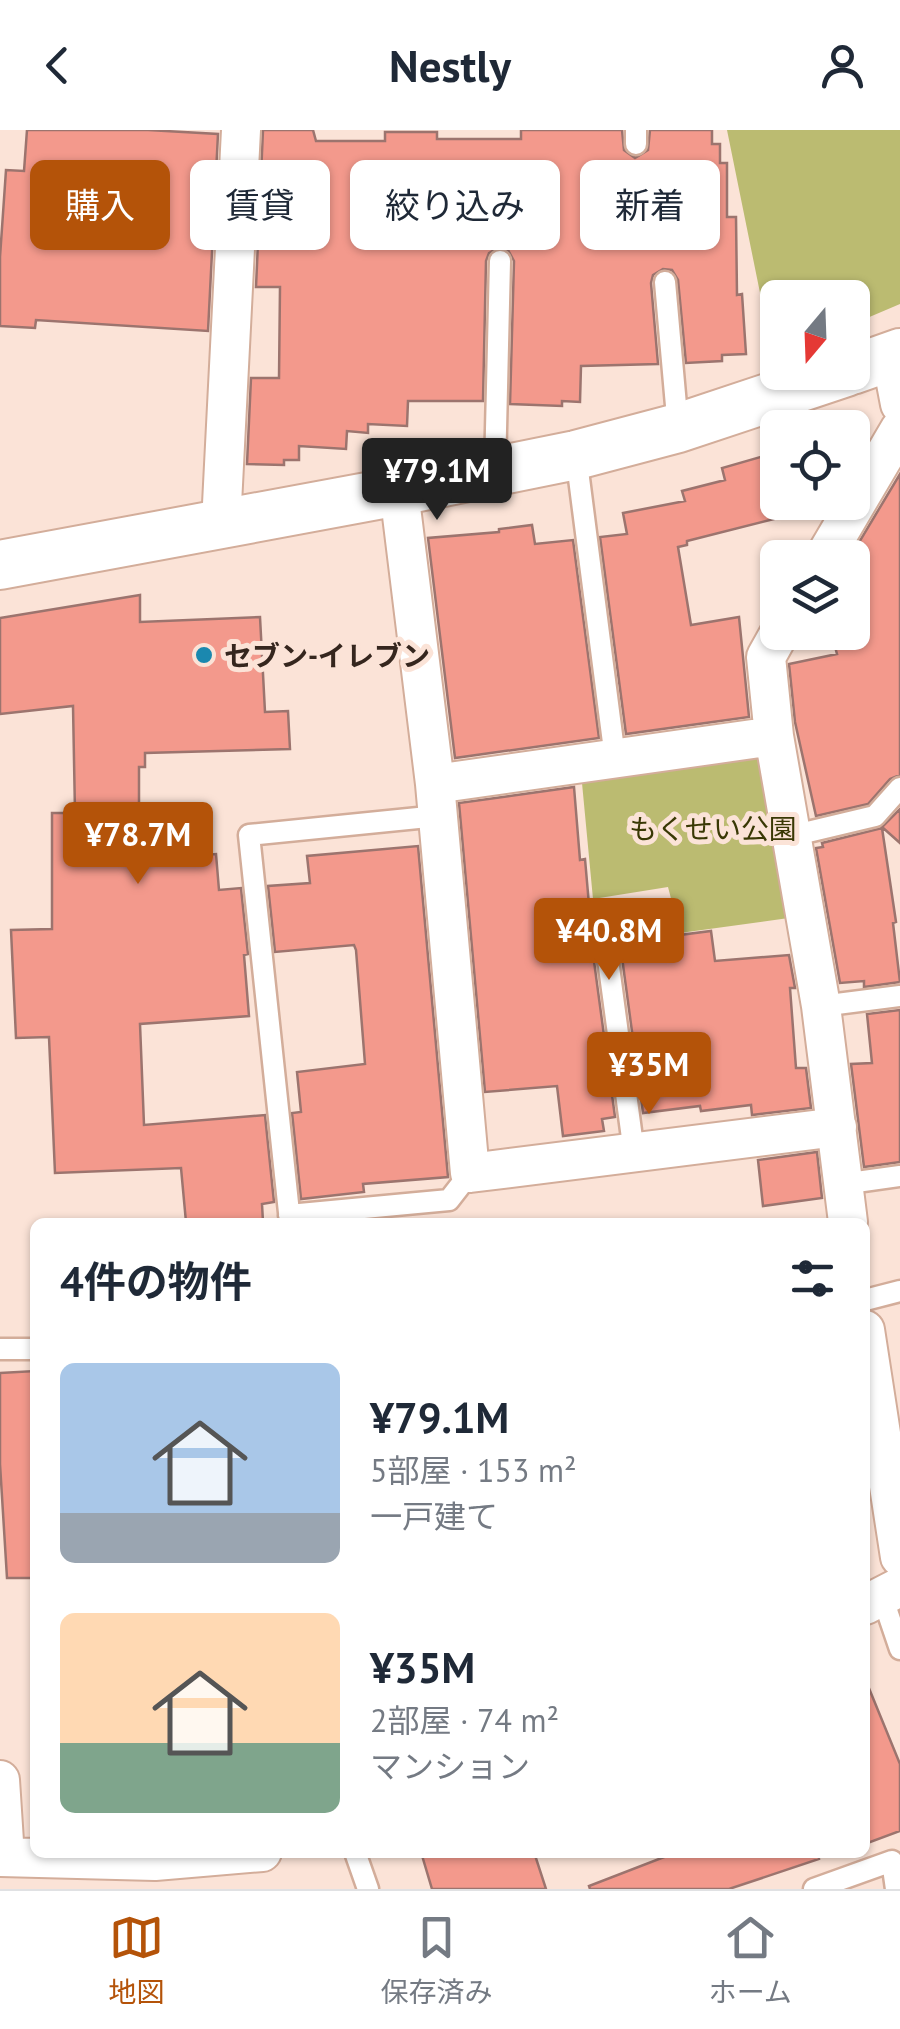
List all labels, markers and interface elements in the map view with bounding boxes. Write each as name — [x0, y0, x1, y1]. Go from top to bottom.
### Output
text: Nestly — [389, 36, 511, 94]
icon: back — [30, 38, 85, 93]
icon: person — [815, 38, 870, 93]
chip: 購入 — [30, 160, 170, 250]
chip: 賃貸 — [190, 160, 330, 250]
chip: 絞り込み — [350, 160, 560, 250]
chip: 新着 — [580, 160, 720, 250]
north arrow — [760, 280, 870, 390]
map controls — [760, 280, 870, 650]
button: locate — [760, 410, 870, 520]
pin: ¥79.1M — [356, 438, 518, 523]
text: ¥79.1M — [384, 449, 490, 491]
button: layers — [760, 540, 870, 650]
place label: セブン-イレブン — [224, 637, 430, 674]
marker: セブン-イレブン — [193, 644, 215, 666]
pin: ¥78.7M — [57, 802, 219, 887]
park label: もくせい公園 — [629, 810, 797, 847]
text: ¥78.7M — [85, 813, 191, 855]
pin: ¥40.8M — [528, 898, 690, 983]
text: ¥40.8M — [556, 909, 662, 951]
pin: ¥35M — [590, 1032, 708, 1117]
text: ¥35M — [609, 1043, 689, 1085]
icon: filters — [785, 1251, 840, 1306]
text: 4件の物件 — [60, 1254, 252, 1309]
text: ¥79.1M — [370, 1390, 509, 1445]
icon: home — [140, 1403, 260, 1523]
text: 5部屋 · 153 m² — [370, 1449, 577, 1491]
text: 一戸建て — [370, 1495, 498, 1537]
text: ¥35M — [370, 1640, 475, 1695]
icon: home — [140, 1653, 260, 1773]
text: 2部屋 · 74 m² — [370, 1699, 559, 1741]
text: マンション — [370, 1745, 530, 1787]
tab: 地図 — [108, 1910, 164, 2010]
tab: 保存済み — [380, 1910, 492, 2010]
tab: ホーム — [709, 1910, 792, 2010]

